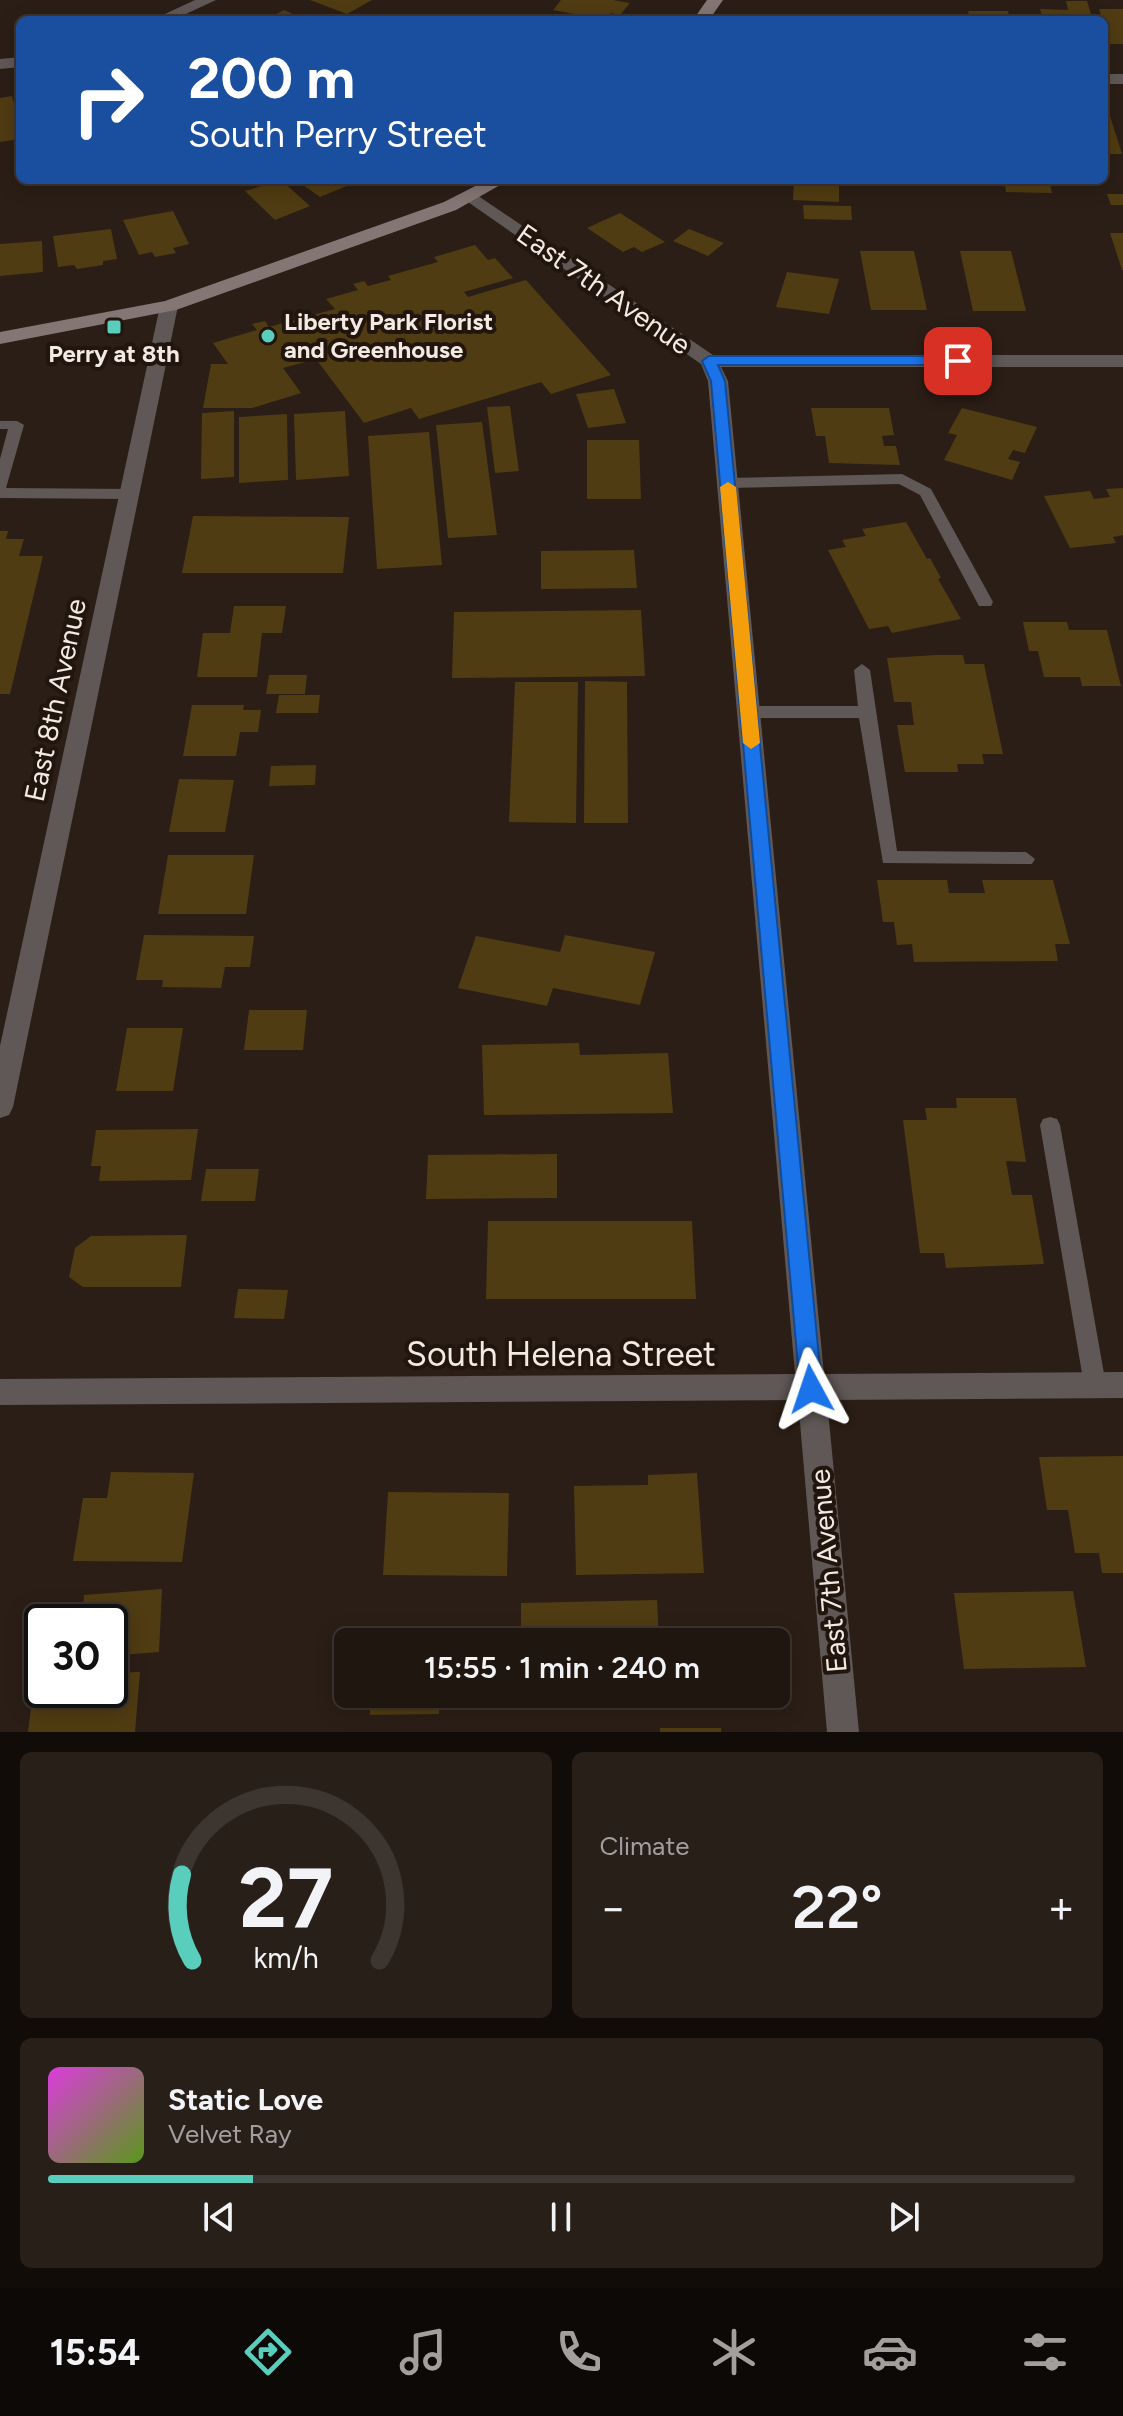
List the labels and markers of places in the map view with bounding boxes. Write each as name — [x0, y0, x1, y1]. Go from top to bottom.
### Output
place label: Liberty Park Florist and Greenhouse — [284, 307, 493, 364]
marker: Perry at 8th — [105, 318, 123, 336]
marker: Liberty Park Florist and Greenhouse — [259, 327, 277, 345]
pin — [924, 327, 992, 395]
place label: Perry at 8th — [48, 339, 180, 368]

